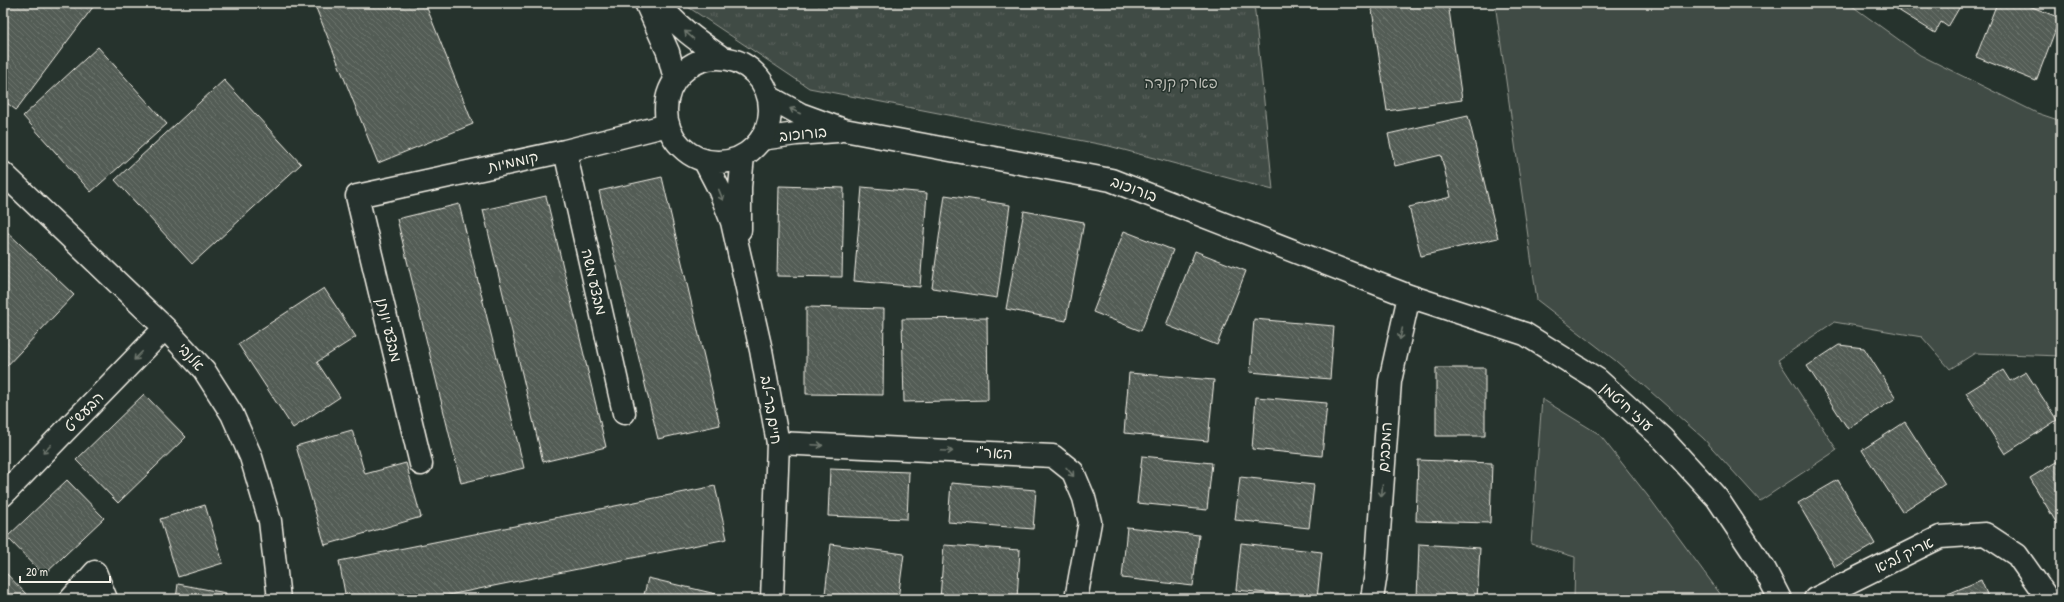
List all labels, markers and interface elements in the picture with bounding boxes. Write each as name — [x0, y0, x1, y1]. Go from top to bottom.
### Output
one-way arrow — [685, 31, 695, 40]
park label: פארק קנדה — [1144, 72, 1218, 93]
one-way arrow — [789, 107, 801, 114]
street label: בורוכוב — [778, 121, 828, 146]
street label: קוממיות — [485, 146, 540, 177]
street label: בורוכוב — [1108, 170, 1160, 207]
one-way arrow — [718, 189, 726, 201]
street label: מבצע משה — [577, 247, 612, 317]
street label: מבצע יונתן — [372, 296, 407, 364]
one-way arrow — [1396, 327, 1404, 340]
street label: אלנבי — [173, 338, 210, 376]
one-way arrow — [133, 351, 143, 361]
street label: חיים בר-לב — [756, 374, 787, 446]
street label: עוזי חיטמן — [1597, 377, 1658, 436]
street label: הבעש"ט — [59, 387, 108, 436]
street label: המכבים — [1372, 421, 1397, 473]
one-way arrow — [810, 441, 823, 448]
street label: האר"י — [975, 441, 1013, 464]
one-way arrow — [43, 444, 52, 454]
one-way arrow — [940, 447, 953, 455]
one-way arrow — [1066, 467, 1075, 477]
one-way arrow — [1379, 484, 1386, 497]
street label: אריק לביא — [1871, 531, 1937, 578]
scale bar — [20, 558, 110, 584]
text: 20 m — [26, 563, 48, 580]

